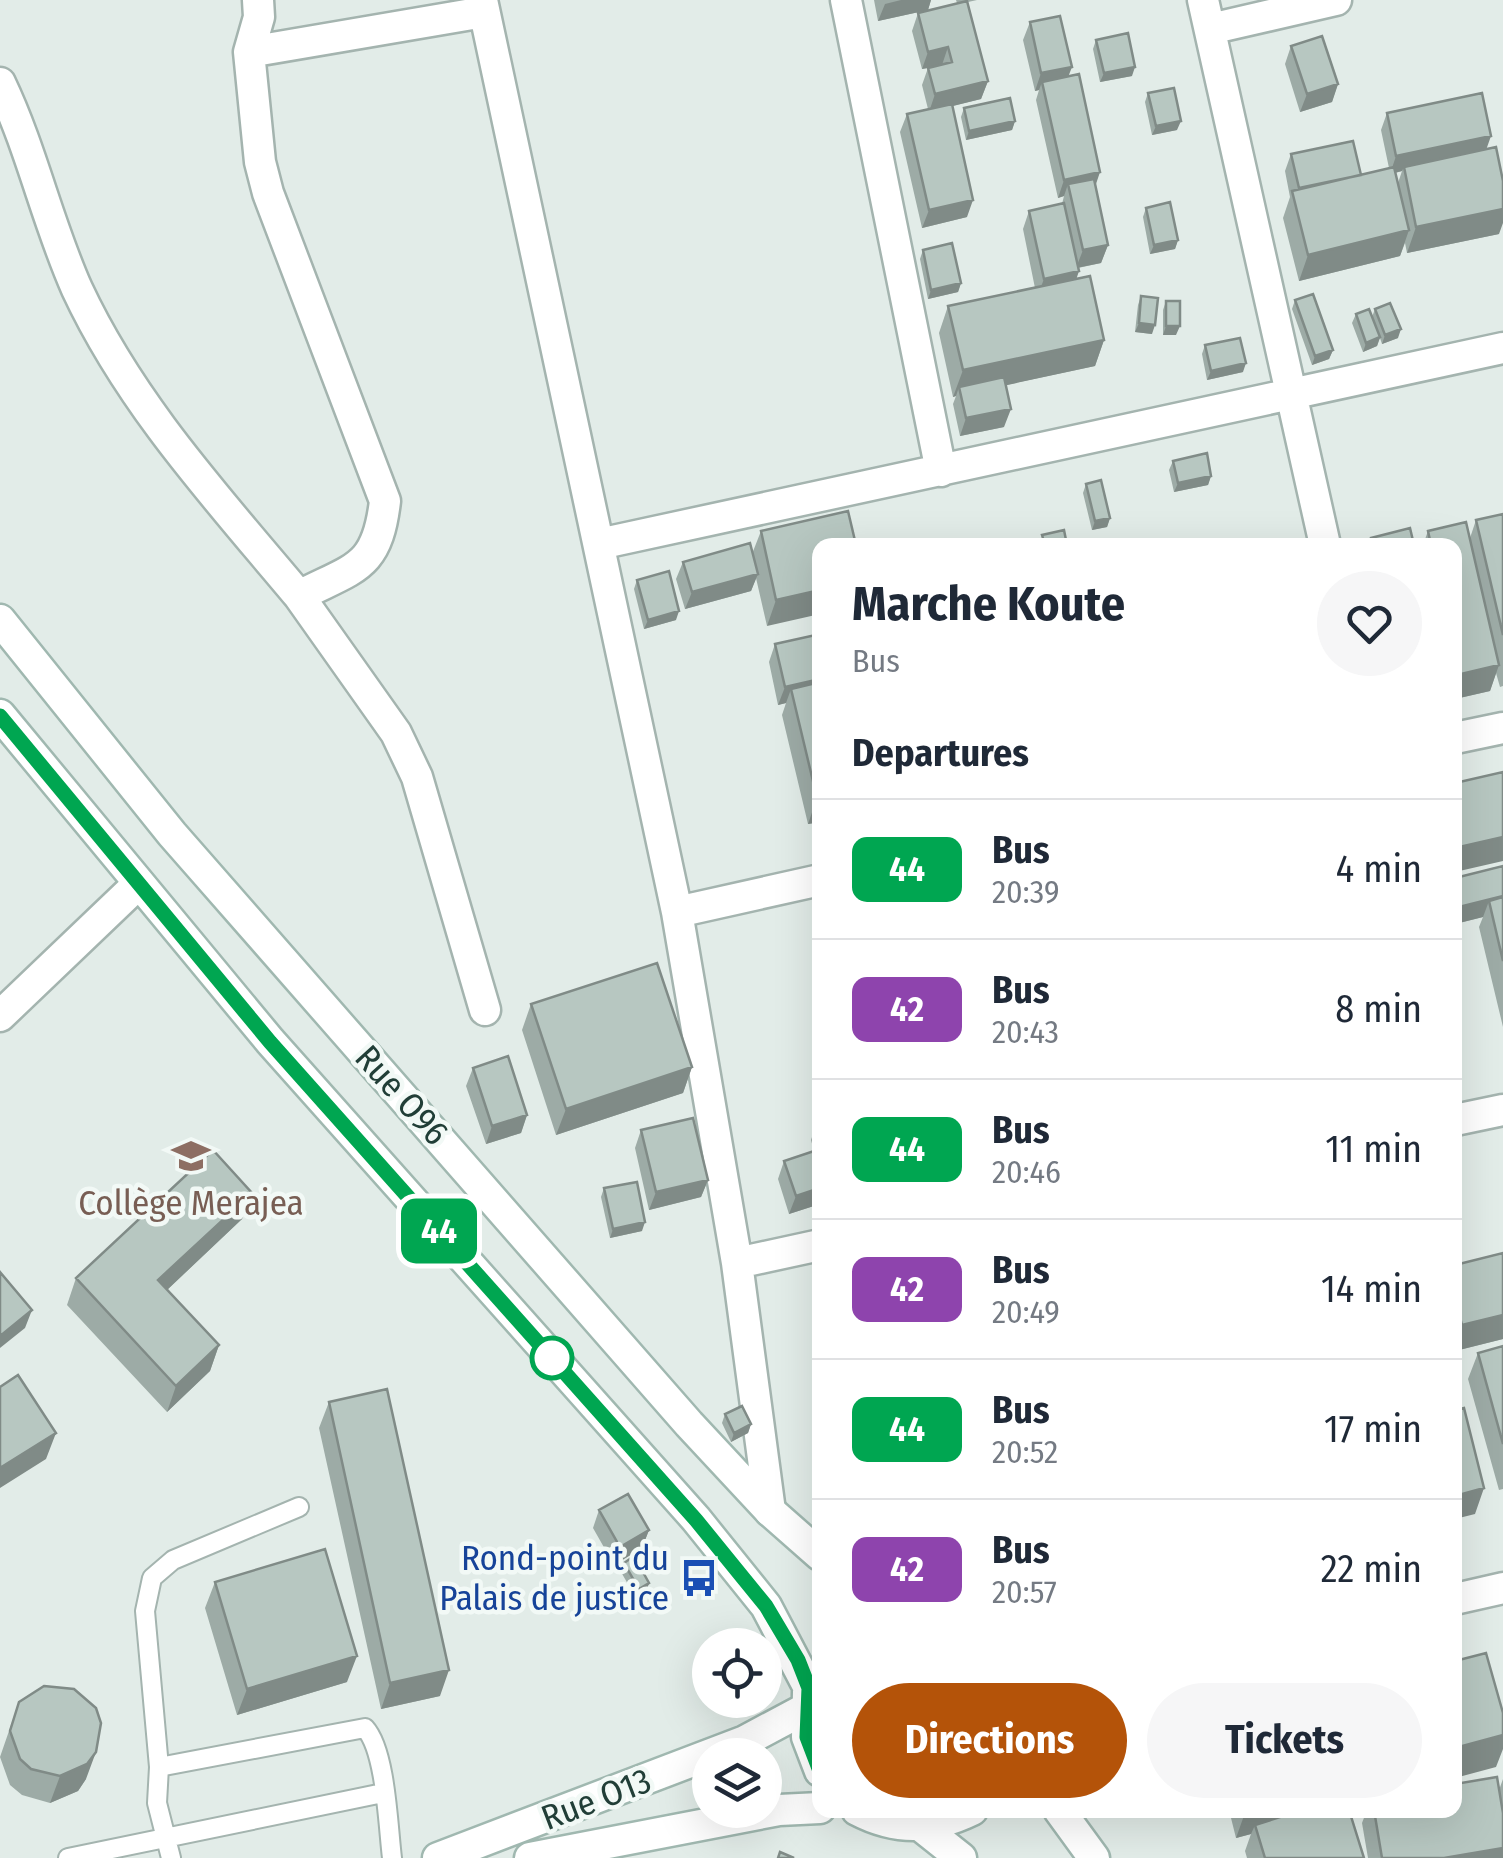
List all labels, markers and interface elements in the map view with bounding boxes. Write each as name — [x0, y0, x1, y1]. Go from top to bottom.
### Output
button: heart — [1317, 571, 1422, 676]
text: Marche Koute — [852, 575, 1125, 633]
text: Bus — [852, 642, 900, 680]
text: Departures — [852, 730, 1029, 776]
text: Bus — [992, 827, 1050, 873]
text: 4 min — [1336, 846, 1422, 892]
text: 44 — [889, 848, 925, 890]
text: 20:39 — [992, 873, 1060, 911]
text: Bus — [992, 967, 1050, 1013]
text: 8 min — [1335, 986, 1422, 1032]
text: 42 — [890, 988, 924, 1030]
text: 20:43 — [992, 1013, 1059, 1051]
street label: Rue O96 — [346, 1037, 458, 1153]
text: Bus — [992, 1107, 1050, 1153]
text: 11 min — [1325, 1126, 1422, 1172]
text: 44 — [889, 1128, 925, 1170]
school or university icon: Collège Merajea — [170, 1135, 212, 1177]
text: 20:46 — [992, 1153, 1061, 1191]
place label: Collège Merajea — [78, 1182, 304, 1224]
line badge: 44 — [394, 1198, 484, 1264]
text: 44 — [421, 1210, 457, 1252]
text: Bus — [992, 1247, 1050, 1293]
text: 14 min — [1321, 1266, 1422, 1312]
text: 42 — [890, 1268, 924, 1310]
text: 20:49 — [992, 1293, 1060, 1331]
unlabelled marker — [531, 1337, 573, 1379]
text: Bus — [992, 1387, 1050, 1433]
text: 17 min — [1324, 1406, 1422, 1452]
text: 44 — [889, 1408, 925, 1450]
text: 20:52 — [992, 1433, 1058, 1471]
text: Bus — [992, 1527, 1050, 1573]
place label: Rond-point du Palais de justice — [439, 1537, 669, 1619]
text: 22 min — [1321, 1546, 1422, 1592]
text: 42 — [890, 1548, 924, 1590]
bus stop icon: Rond-point du Palais de justice — [678, 1557, 720, 1599]
text: 20:57 — [992, 1573, 1057, 1611]
map controls — [692, 1628, 782, 1828]
button: locate — [692, 1628, 782, 1718]
button: Directions — [852, 1683, 1127, 1798]
button: Tickets — [1147, 1683, 1422, 1798]
button: layers — [692, 1738, 782, 1828]
street label: Rue O13 — [535, 1759, 657, 1839]

